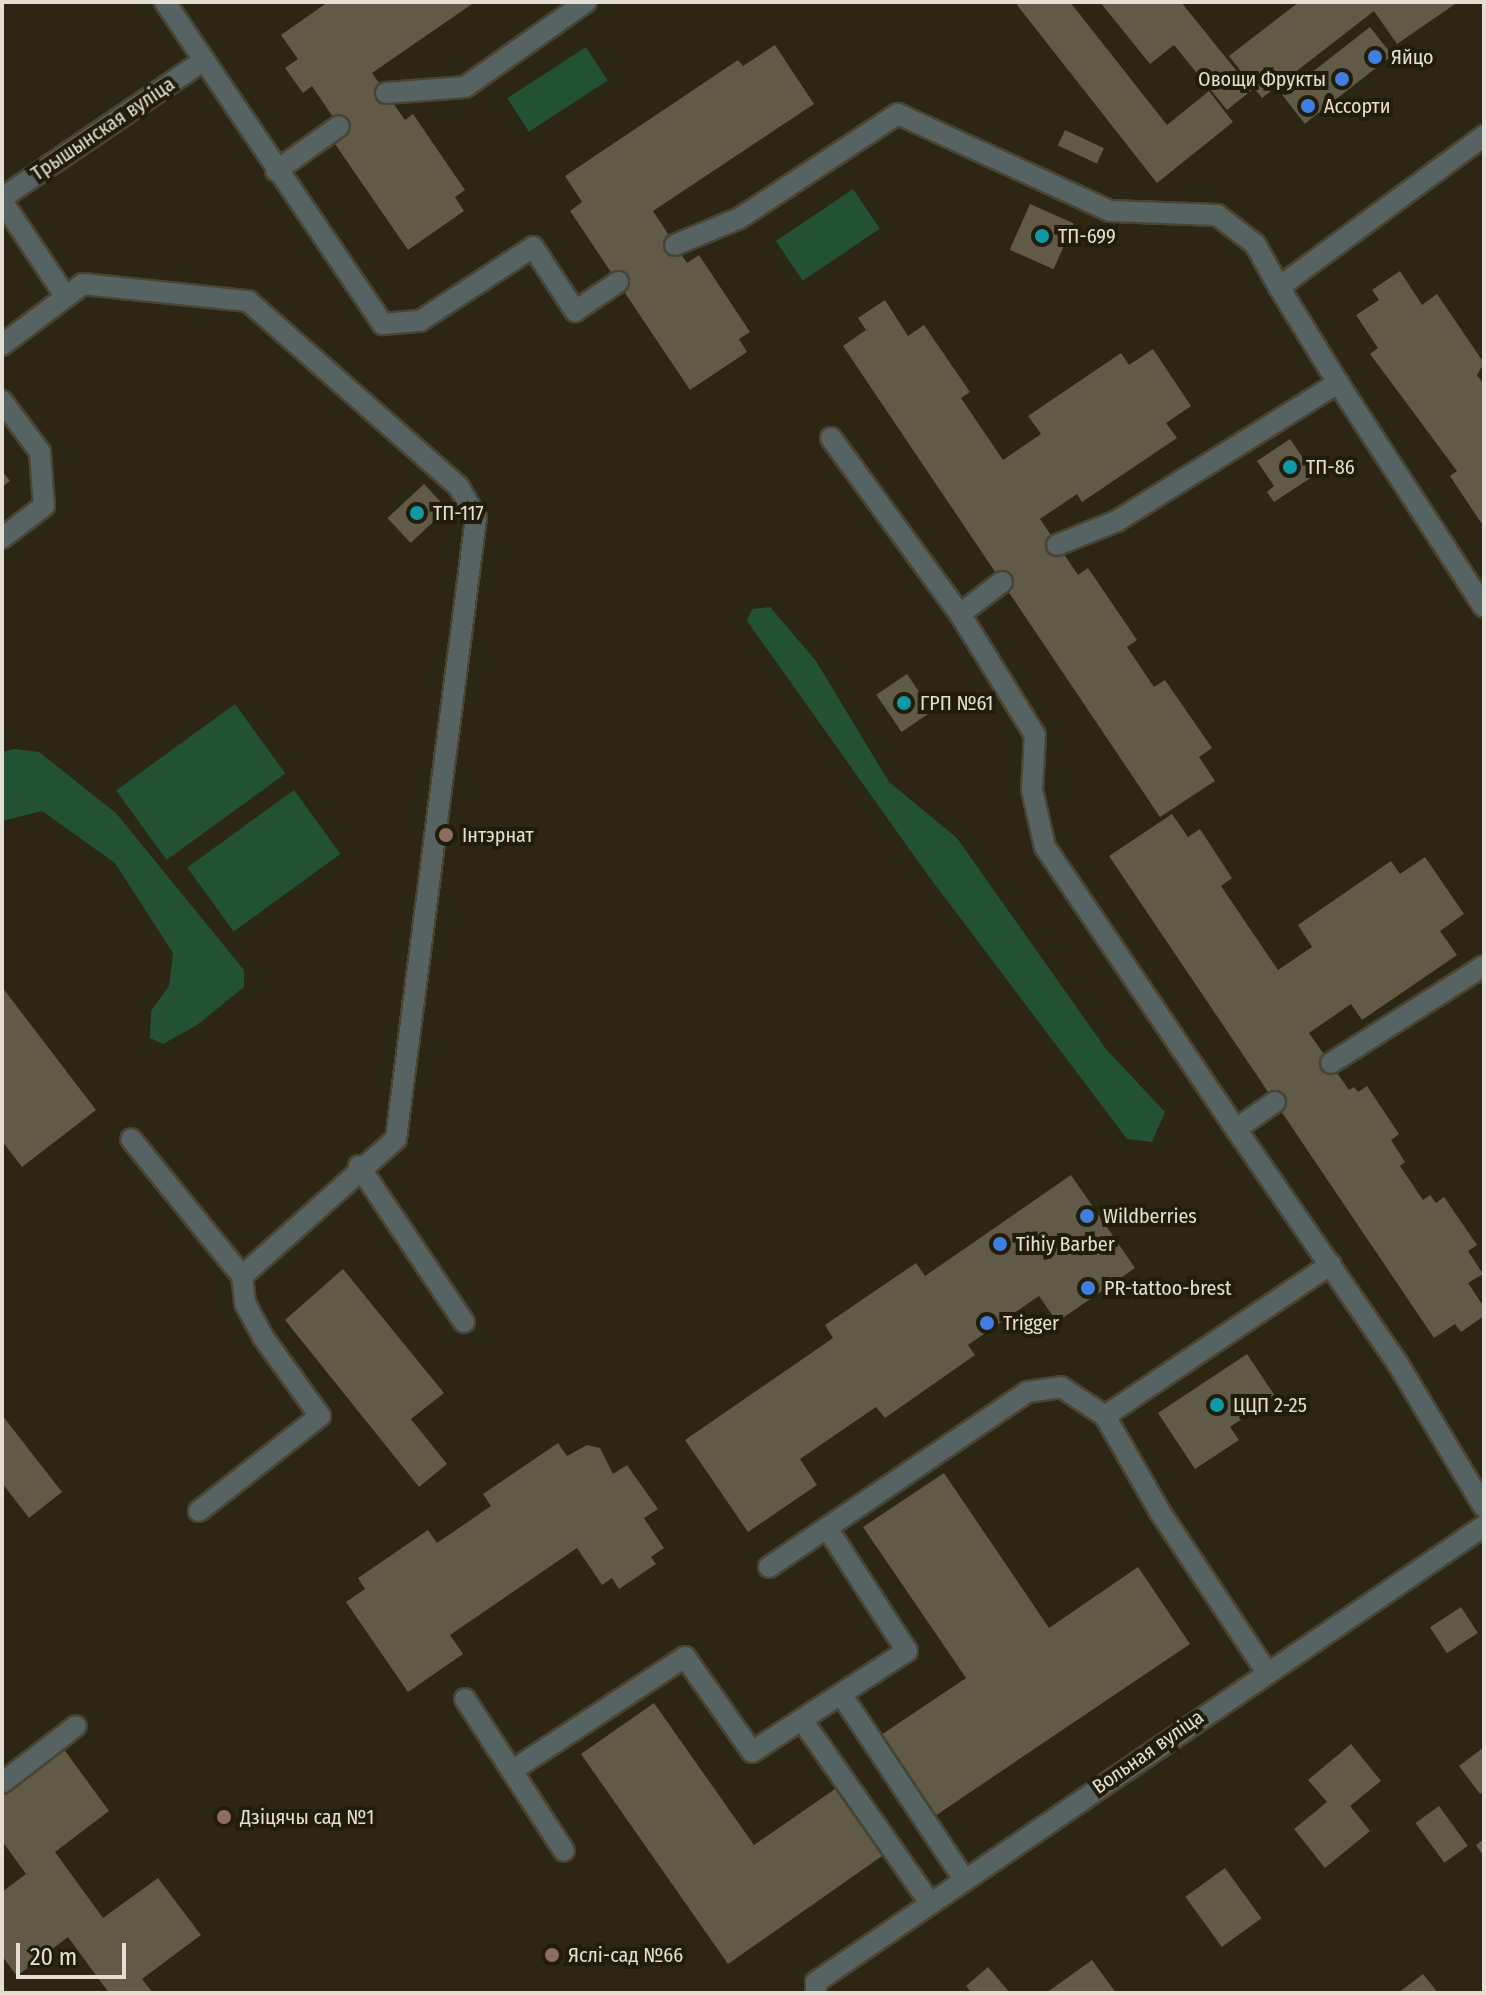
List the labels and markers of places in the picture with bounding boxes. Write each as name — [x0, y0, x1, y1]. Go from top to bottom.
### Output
place label: Яйцо — [1391, 45, 1434, 69]
marker: Яйцо — [1366, 48, 1384, 66]
place label: Овощи Фрукты — [1198, 67, 1326, 91]
marker: Овощи Фрукты — [1333, 70, 1351, 88]
place label: Ассорти — [1324, 94, 1390, 118]
marker: Ассорти — [1299, 97, 1317, 115]
place label: ТП-699 — [1058, 224, 1116, 248]
marker: ТП-699 — [1033, 227, 1051, 245]
place label: ТП-86 — [1306, 455, 1355, 479]
marker: ТП-86 — [1281, 458, 1299, 476]
place label: ТП-117 — [433, 501, 484, 525]
marker: ТП-117 — [408, 504, 426, 522]
place label: ГРП №61 — [920, 691, 993, 715]
marker: ГРП №61 — [895, 694, 913, 712]
place label: Інтэрнат — [462, 823, 534, 847]
marker: Інтэрнат — [437, 826, 455, 844]
place label: Wildberries — [1103, 1204, 1197, 1228]
marker: Wildberries — [1078, 1207, 1096, 1225]
place label: Tihiy Barber — [1016, 1232, 1115, 1256]
marker: Tihiy Barber — [991, 1235, 1009, 1253]
place label: PR-tattoo-brest — [1104, 1276, 1232, 1300]
marker: PR-tattoo-brest — [1079, 1279, 1097, 1297]
place label: Trigger — [1003, 1311, 1059, 1335]
marker: Trigger — [978, 1314, 996, 1332]
place label: ЦЦП 2-25 — [1233, 1393, 1307, 1417]
marker: ЦЦП 2-25 — [1208, 1396, 1226, 1414]
place label: Дзіцячы сад №1 — [240, 1805, 374, 1829]
marker: Дзіцячы сад №1 — [215, 1808, 233, 1826]
place label: Яслі-сад №66 — [568, 1943, 683, 1967]
marker: Яслі-сад №66 — [543, 1946, 561, 1964]

